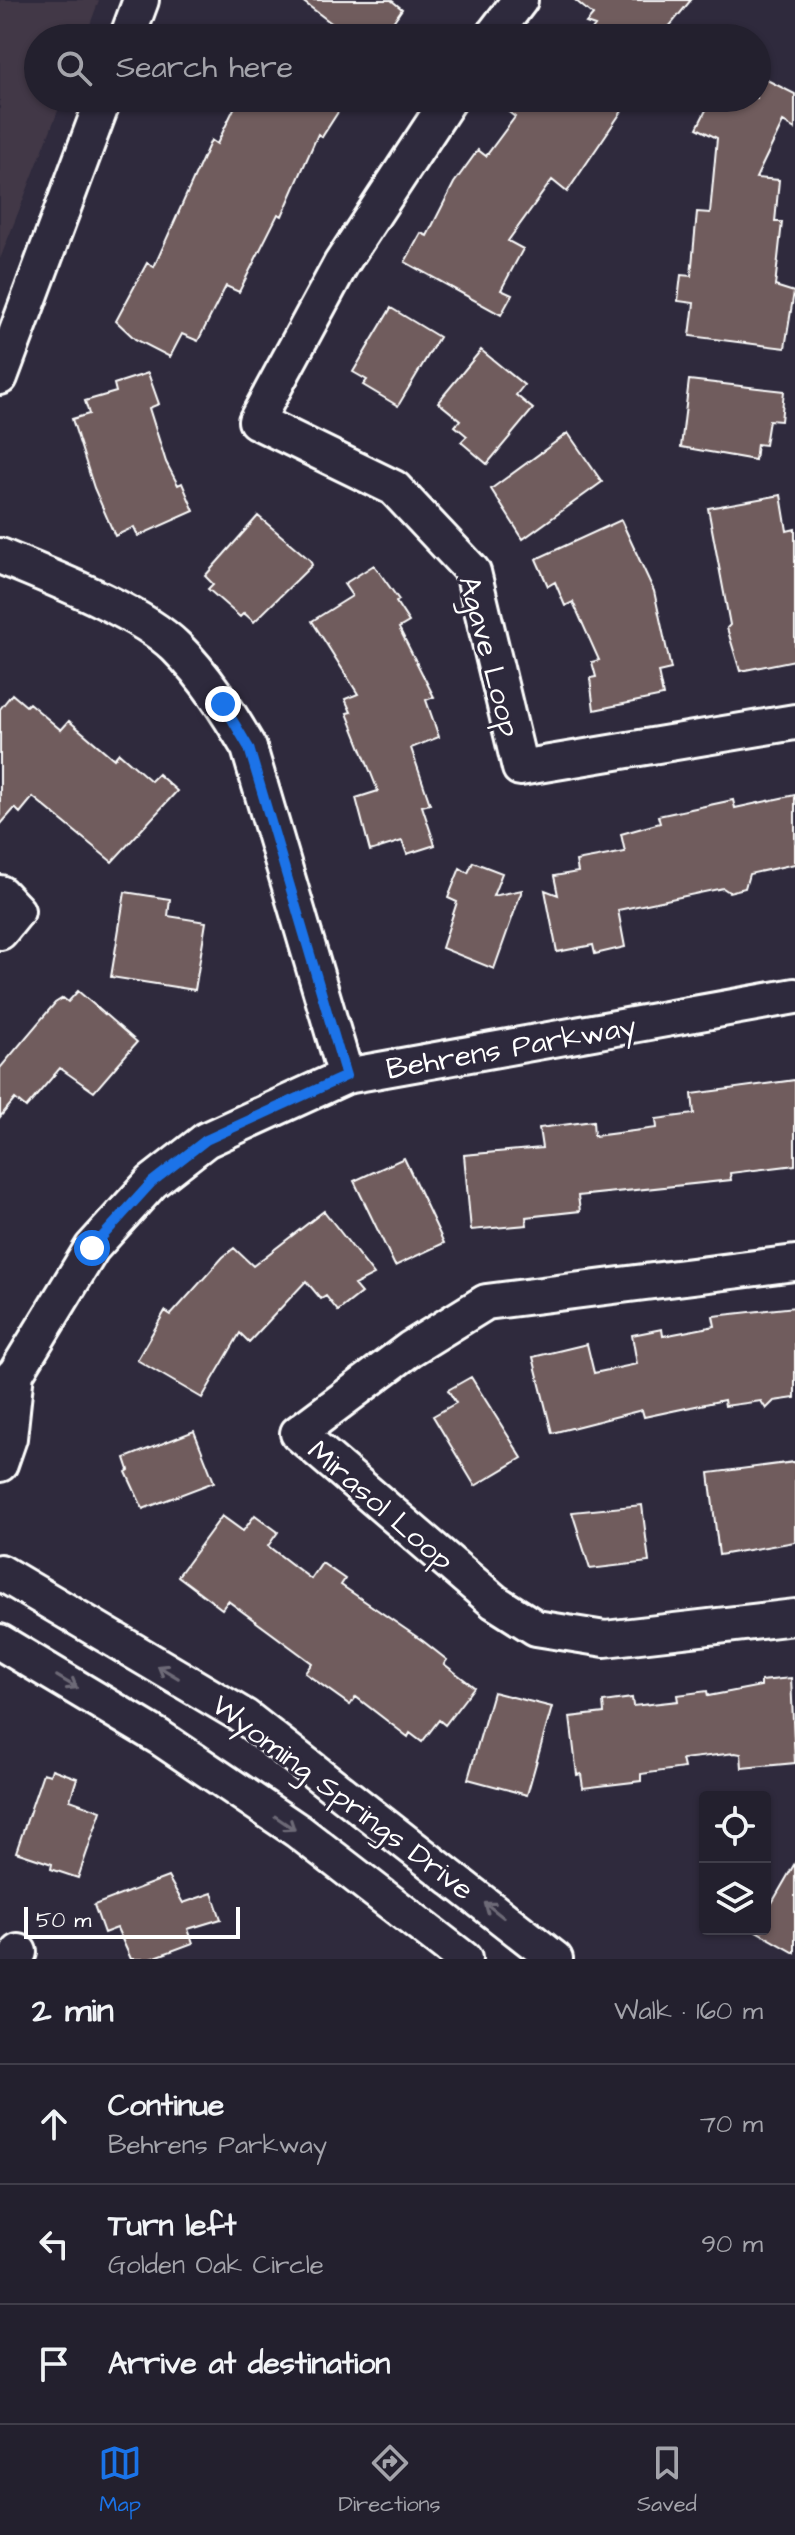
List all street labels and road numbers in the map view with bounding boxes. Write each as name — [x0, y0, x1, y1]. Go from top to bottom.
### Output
street label: Agave Loop — [446, 571, 531, 742]
street label: Behrens Parkway — [383, 1005, 639, 1092]
street label: Mirasol Loop — [298, 1431, 462, 1581]
street label: Wyoming Springs Drive — [202, 1685, 482, 1911]

